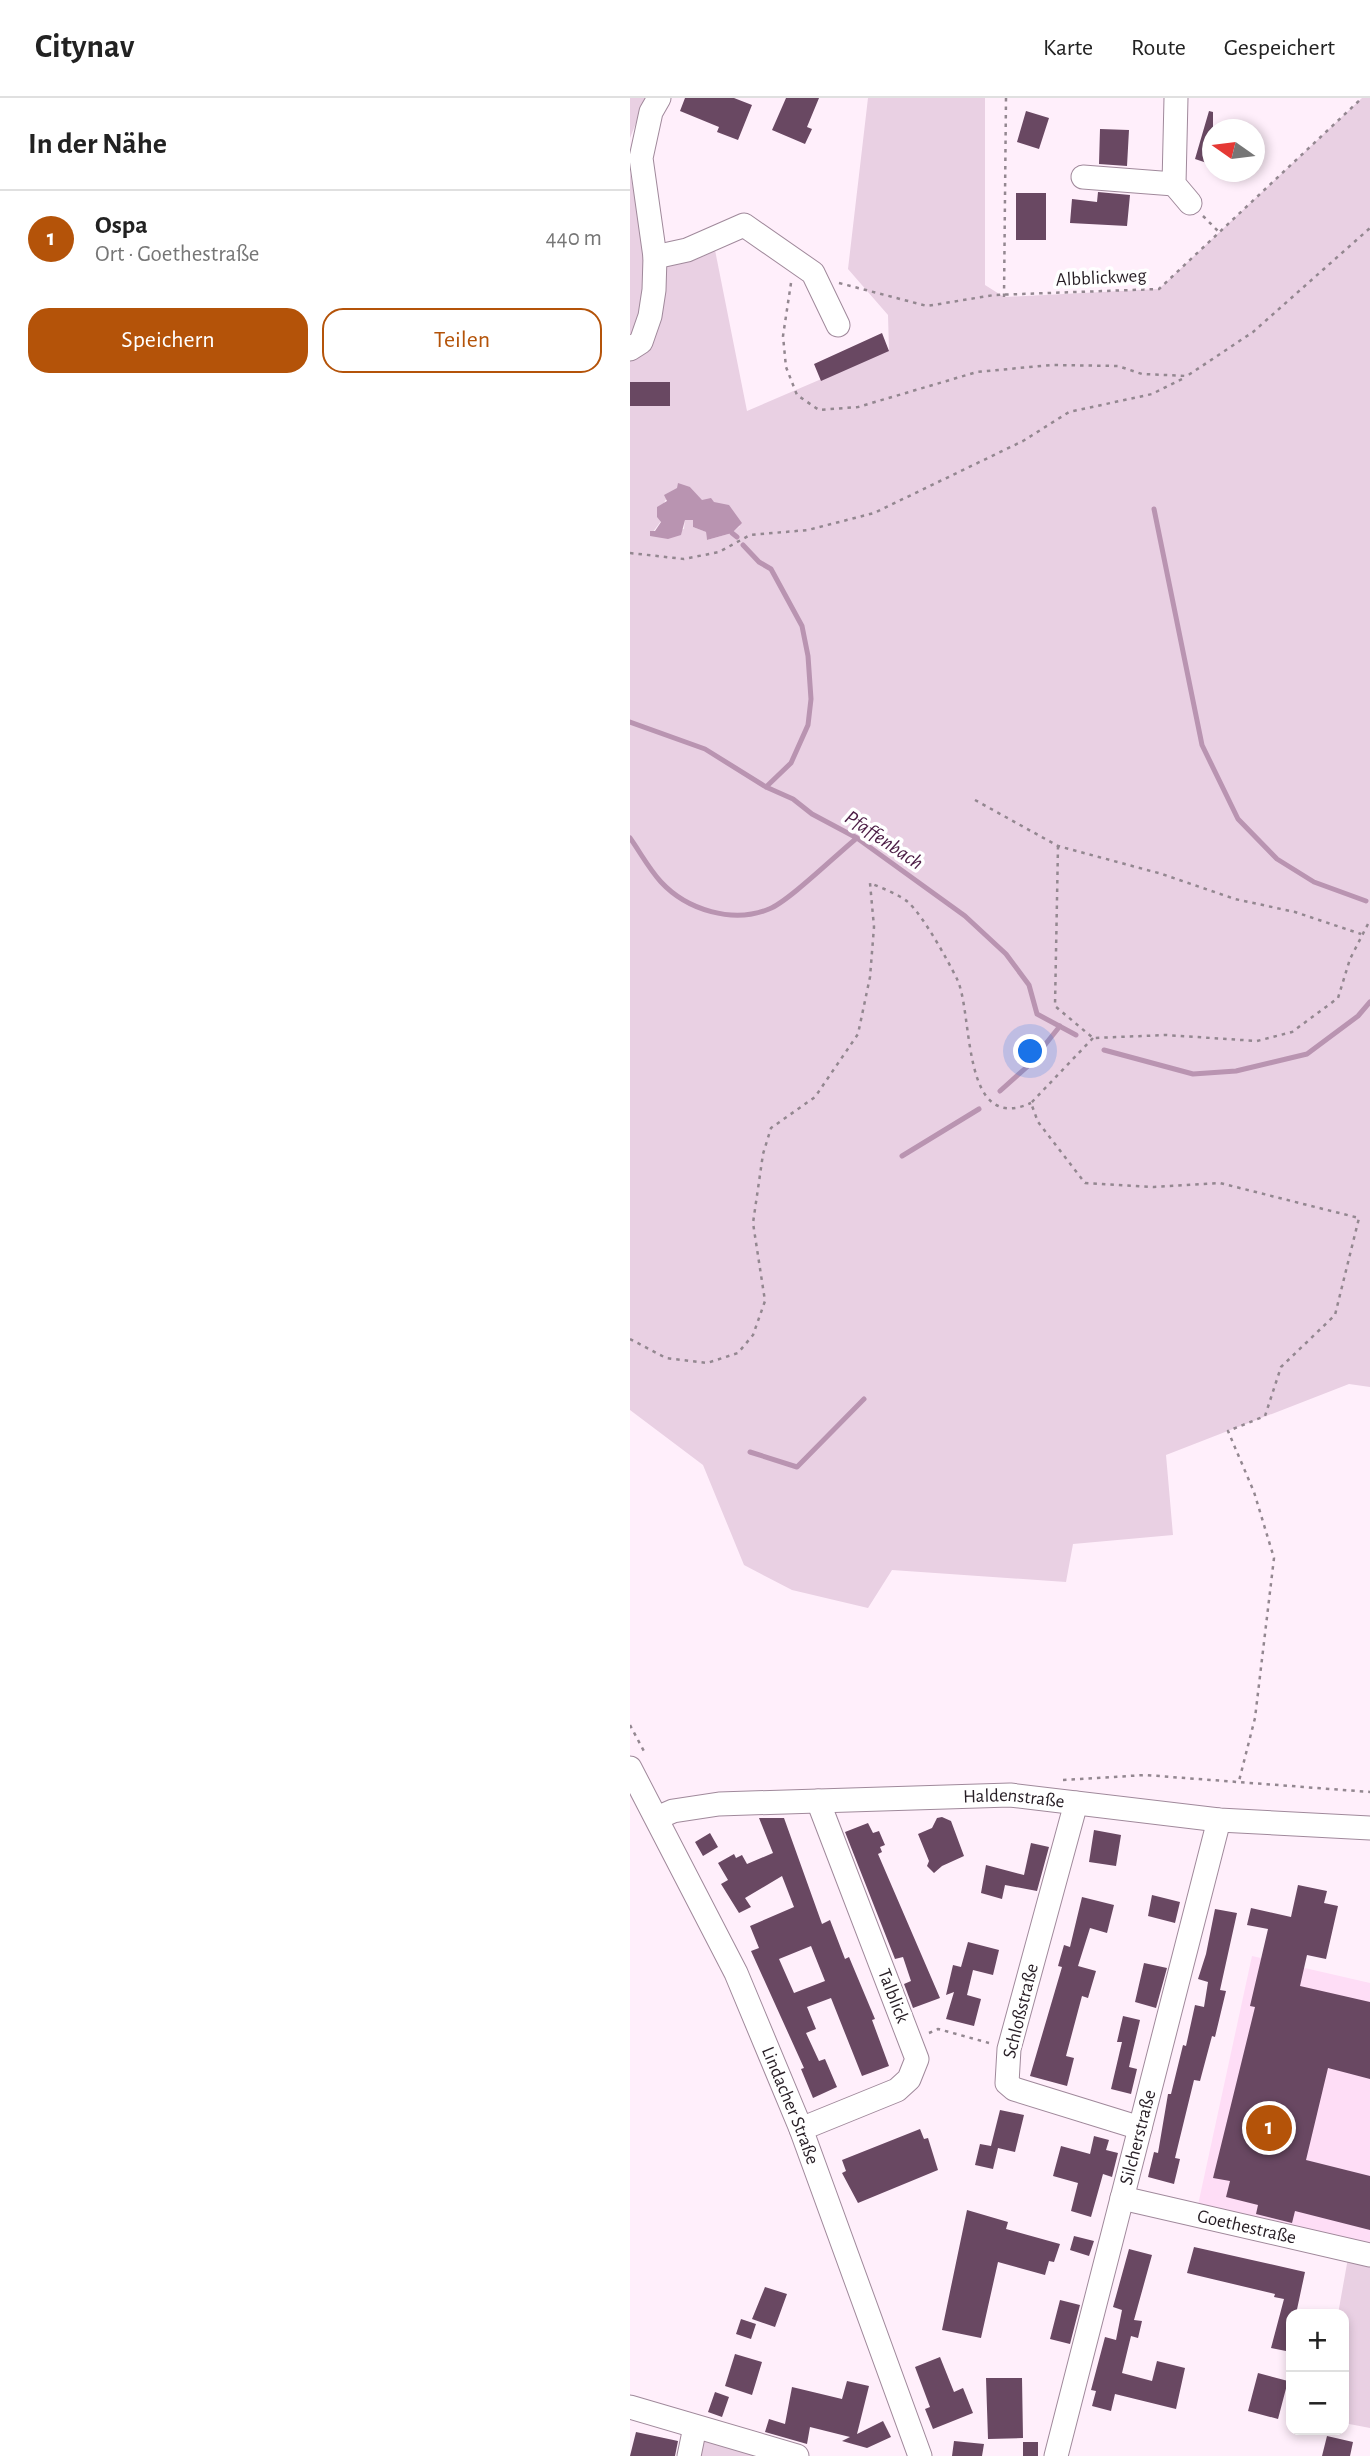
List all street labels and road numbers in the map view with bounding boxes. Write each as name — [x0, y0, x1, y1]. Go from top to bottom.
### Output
street label: Albblickweg — [1055, 266, 1148, 290]
street label: Haldenstraße — [963, 1785, 1065, 1811]
street label: Schloßstraße — [1000, 1962, 1042, 2060]
street label: Talblick — [874, 1966, 912, 2026]
street label: Lindacher Straße — [758, 2044, 823, 2167]
street label: Silcherstraße — [1116, 2088, 1159, 2187]
street label: Goethestraße — [1195, 2206, 1298, 2247]

